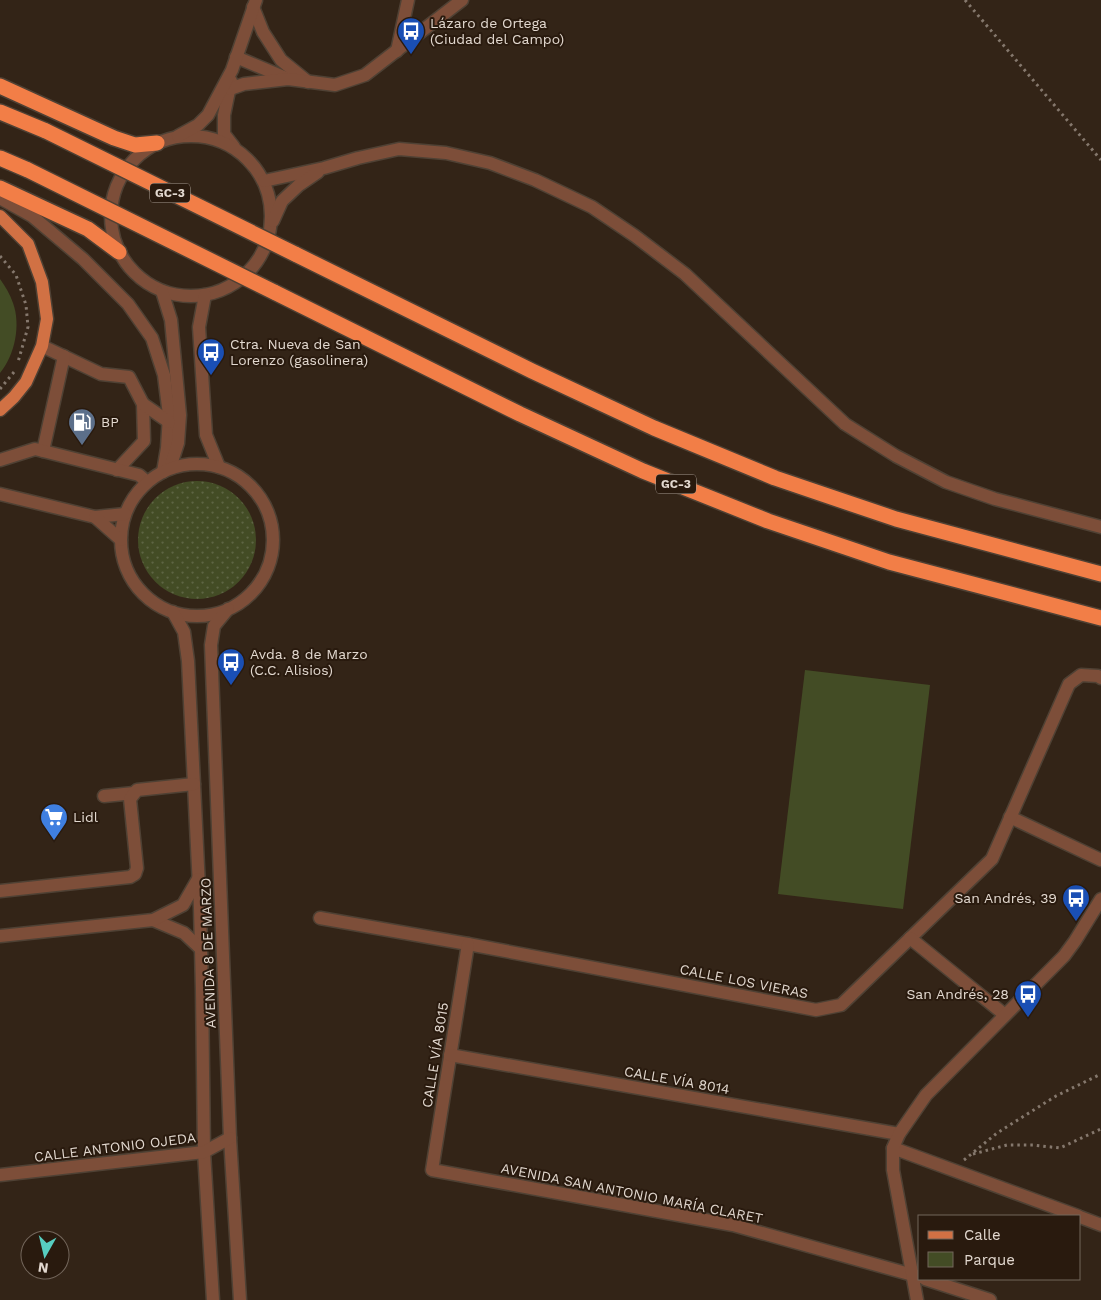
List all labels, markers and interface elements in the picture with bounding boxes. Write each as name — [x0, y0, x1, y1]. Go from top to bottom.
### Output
place label: Lázaro de Ortega (Ciudad del Campo) — [430, 15, 564, 47]
bus stop icon: Lázaro de Ortega (Ciudad del Campo) — [396, 16, 426, 55]
road number: GC-3 — [150, 184, 190, 202]
place label: Ctra. Nueva de San Lorenzo (gasolinera) — [230, 336, 368, 368]
bus stop icon: Ctra. Nueva de San Lorenzo (gasolinera) — [196, 337, 226, 376]
fuel station icon: BP — [67, 407, 97, 446]
place label: BP — [101, 414, 119, 430]
road number: GC-3 — [656, 474, 696, 494]
place label: Avda. 8 de Marzo (C.C. Alisios) — [250, 646, 368, 678]
bus stop icon: Avda. 8 de Marzo (C.C. Alisios) — [216, 647, 246, 686]
supermarket icon: Lidl — [39, 802, 69, 841]
place label: Lidl — [73, 809, 99, 825]
street label: AVENIDA 8 DE MARZO — [197, 877, 219, 1029]
bus stop icon: San Andrés, 39 — [1061, 883, 1091, 922]
place label: San Andrés, 39 — [954, 890, 1057, 906]
street label: CALLE LOS VIERAS — [678, 961, 810, 1001]
bus stop icon: San Andrés, 28 — [1013, 979, 1043, 1018]
place label: San Andrés, 28 — [906, 986, 1009, 1002]
street label: CALLE VÍA 8015 — [419, 1001, 451, 1109]
street label: CALLE VÍA 8014 — [623, 1063, 731, 1097]
street label: CALLE ANTONIO OJEDA — [33, 1129, 197, 1165]
street label: AVENIDA SAN ANTONIO MARÍA CLARET — [500, 1160, 765, 1226]
legend — [918, 1215, 1081, 1280]
text: Calle — [964, 1226, 1001, 1244]
north arrow — [20, 1230, 70, 1280]
text: Parque — [964, 1251, 1015, 1269]
text: N — [37, 1259, 49, 1277]

